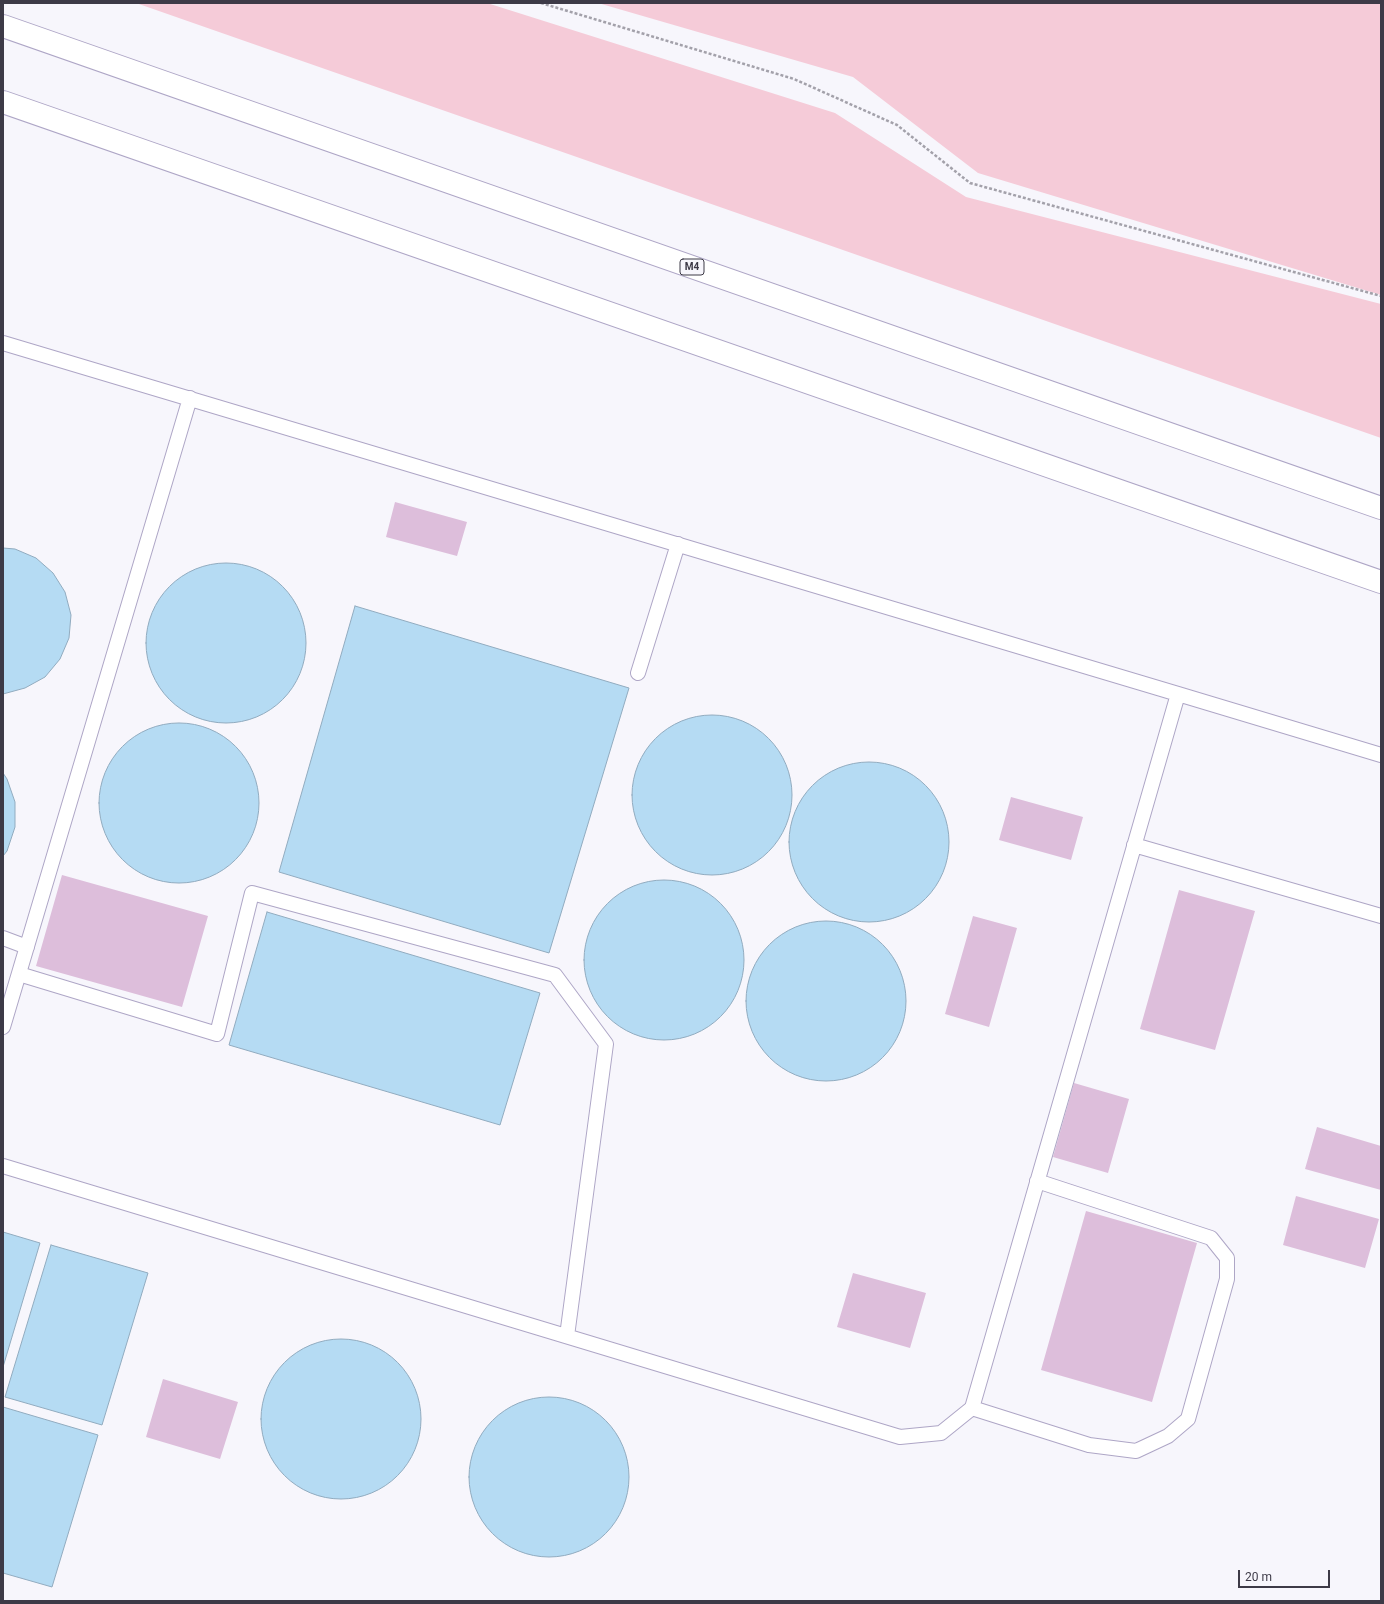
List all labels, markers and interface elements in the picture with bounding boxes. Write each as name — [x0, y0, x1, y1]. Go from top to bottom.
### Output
road number: M4 — [680, 259, 704, 275]
scale bar — [1240, 1562, 1332, 1588]
text: 20 m — [1245, 1570, 1272, 1584]

